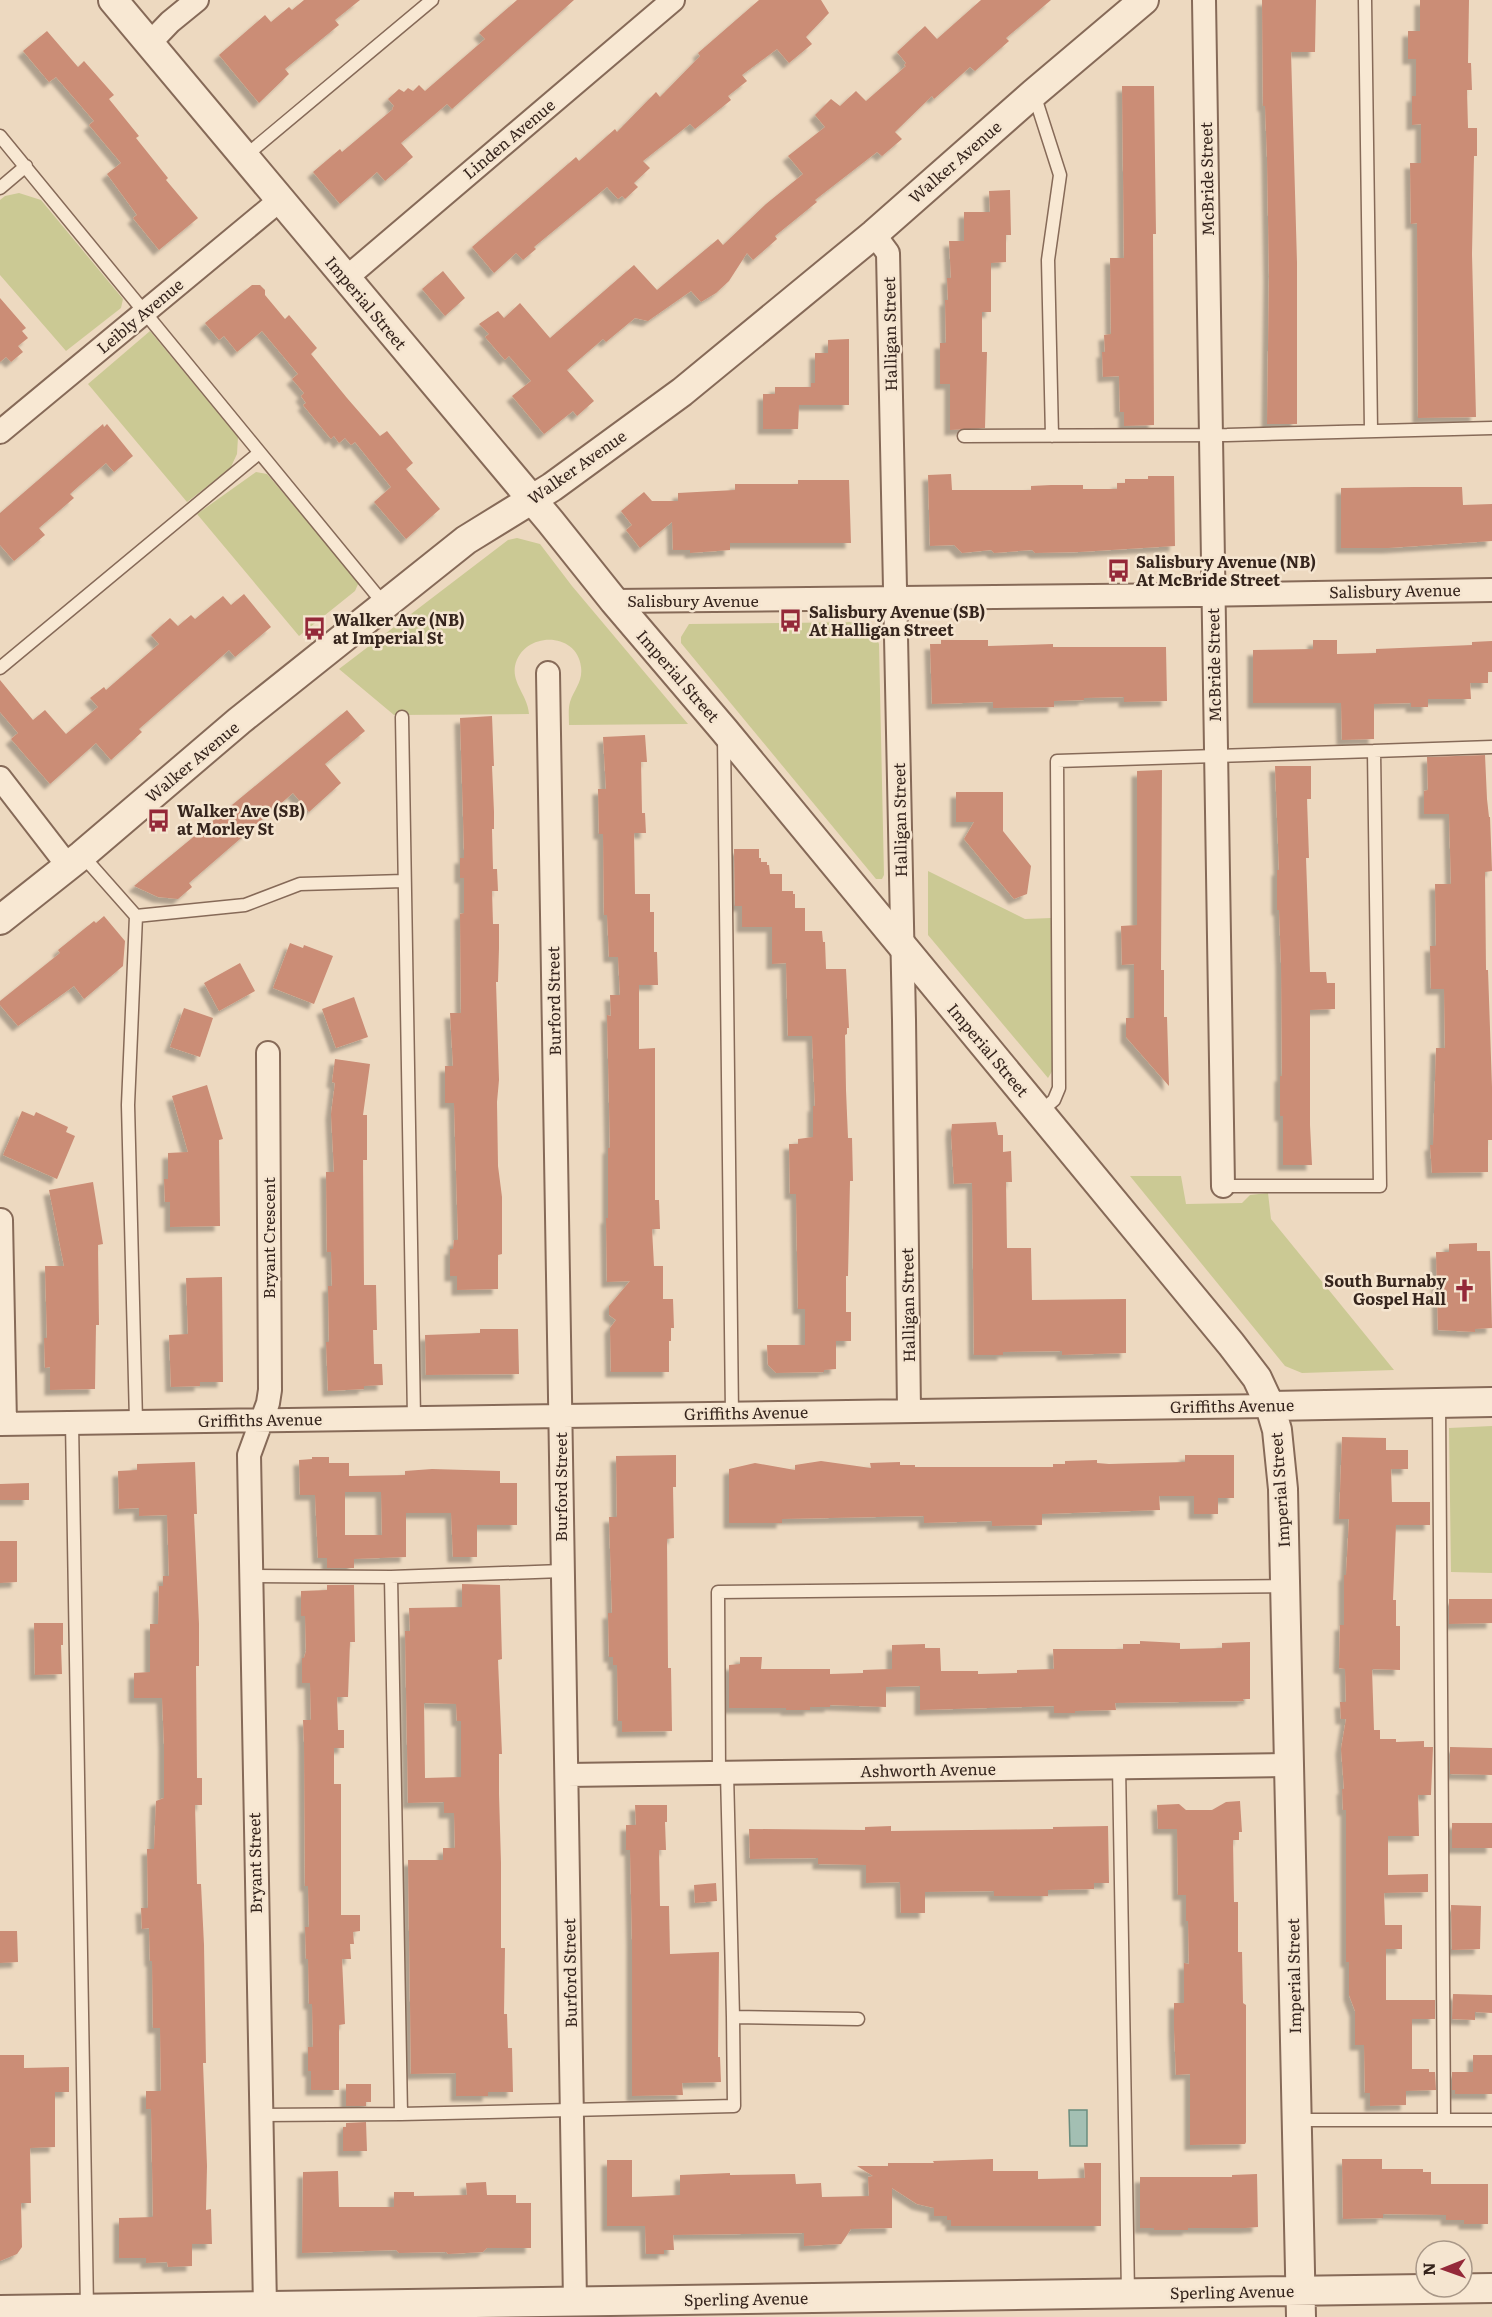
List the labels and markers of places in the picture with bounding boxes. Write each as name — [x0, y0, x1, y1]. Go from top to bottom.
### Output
place label: Salisbury Avenue (NB) At McBride Street — [1136, 549, 1316, 591]
bus stop icon: Salisbury Avenue (NB) At McBride Street — [1105, 558, 1131, 584]
place label: Salisbury Avenue (SB) At Halligan Street — [809, 599, 985, 641]
place label: Walker Ave (NB) at Imperial St — [333, 607, 465, 649]
bus stop icon: Salisbury Avenue (SB) At Halligan Street — [778, 608, 804, 634]
bus stop icon: Walker Ave (NB) at Imperial St — [302, 616, 328, 642]
place label: Walker Ave (SB) at Morley St — [177, 798, 305, 840]
bus stop icon: Walker Ave (SB) at Morley St — [146, 807, 172, 833]
place label: South Burnaby Gospel Hall — [1324, 1268, 1446, 1310]
church icon: South Burnaby Gospel Hall — [1451, 1277, 1477, 1303]

